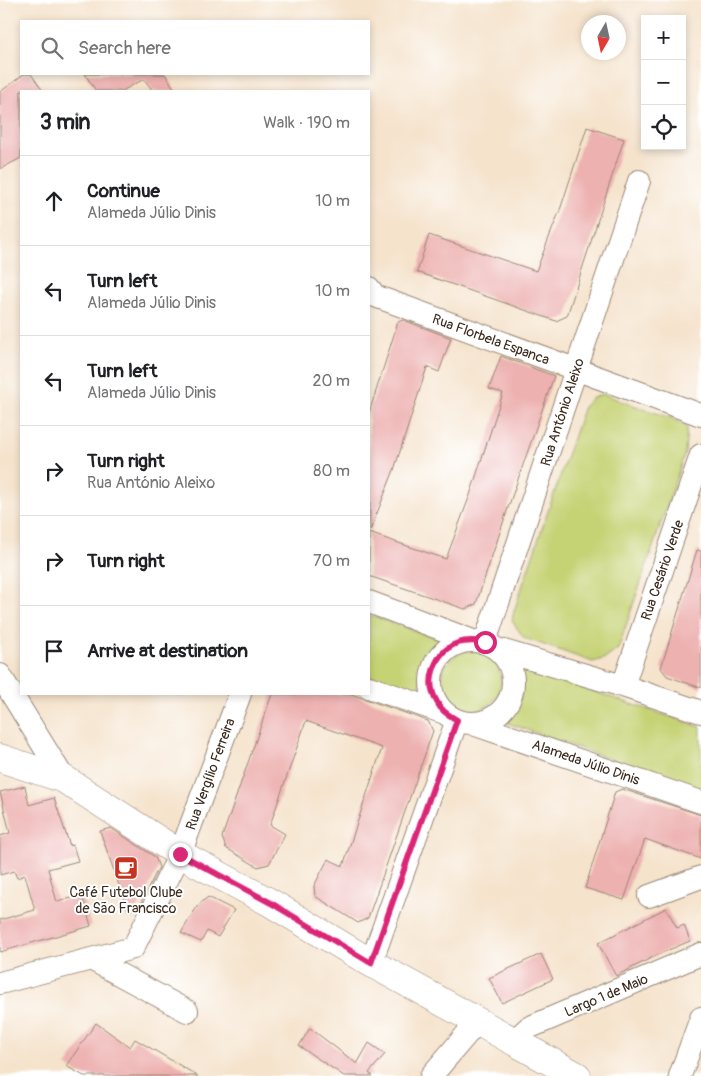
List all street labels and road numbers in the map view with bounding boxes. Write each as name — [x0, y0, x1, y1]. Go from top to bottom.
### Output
street label: Rua Florbela Espanca — [430, 310, 552, 369]
street label: Rua António Aleixo — [537, 356, 588, 468]
street label: Rua Cesário Verde — [637, 518, 688, 623]
street label: Rua Vergílio Ferreira — [182, 716, 239, 832]
street label: Alameda Júlio Dinis — [530, 736, 643, 789]
street label: Largo 1 de Maio — [562, 970, 651, 1021]

